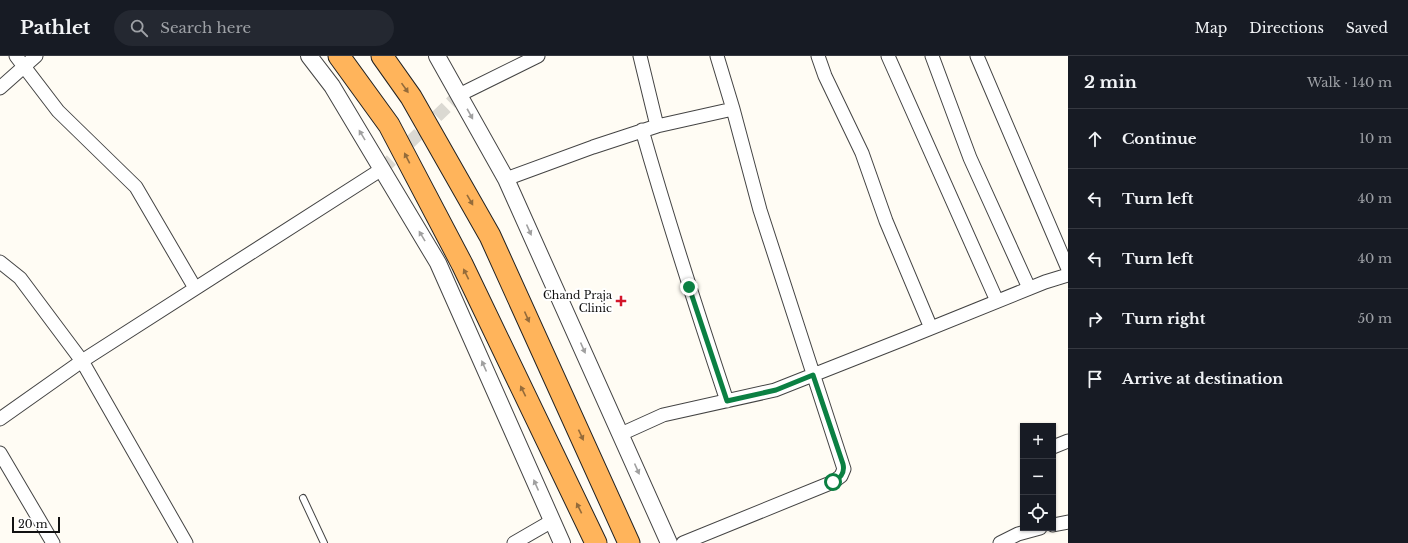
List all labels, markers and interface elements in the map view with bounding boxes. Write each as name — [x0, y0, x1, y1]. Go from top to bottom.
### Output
search box — [114, 10, 394, 46]
text: Pathlet — [20, 16, 90, 39]
icon: search — [128, 17, 150, 39]
text: Search here — [160, 18, 251, 37]
text: Map — [1195, 19, 1227, 37]
text: Directions — [1249, 19, 1324, 37]
text: Saved — [1346, 19, 1388, 37]
text: 2 min — [1084, 72, 1137, 93]
text: Walk · 140 m — [1307, 74, 1392, 91]
one-way arrow — [401, 82, 409, 93]
one-way arrow — [467, 109, 474, 120]
icon: ahead — [1084, 128, 1106, 150]
one-way arrow — [358, 129, 365, 141]
text: Continue — [1122, 129, 1197, 148]
text: 10 m — [1359, 130, 1392, 147]
one-way arrow — [404, 152, 410, 164]
icon: left — [1084, 188, 1106, 210]
text: Turn left — [1122, 189, 1193, 208]
text: 40 m — [1357, 190, 1392, 207]
one-way arrow — [466, 194, 473, 206]
one-way arrow — [526, 224, 533, 236]
one-way arrow — [418, 231, 426, 241]
icon: left — [1084, 248, 1106, 270]
text: Turn left — [1122, 249, 1193, 268]
text: 40 m — [1357, 250, 1392, 267]
one-way arrow — [463, 268, 469, 280]
route end — [680, 278, 698, 296]
place label: Chand Praja Clinic — [543, 288, 613, 315]
marker: Chand Praja Clinic — [615, 295, 627, 307]
icon: right — [1084, 308, 1106, 330]
text: Turn right — [1122, 309, 1205, 328]
text: 50 m — [1358, 310, 1392, 327]
one-way arrow — [524, 311, 530, 323]
one-way arrow — [580, 343, 586, 354]
one-way arrow — [480, 360, 486, 372]
icon: arrive — [1084, 368, 1106, 390]
text: Arrive at destination — [1122, 369, 1283, 388]
one-way arrow — [520, 385, 526, 397]
map controls — [1020, 423, 1056, 531]
button: + — [1020, 423, 1056, 459]
one-way arrow — [578, 430, 584, 441]
button: − — [1020, 459, 1056, 495]
one-way arrow — [634, 464, 640, 475]
route start — [824, 473, 842, 491]
one-way arrow — [533, 479, 539, 491]
button: locate — [1020, 495, 1056, 531]
one-way arrow — [576, 502, 583, 514]
scale bar — [12, 515, 60, 534]
text: 20 m — [18, 517, 48, 531]

